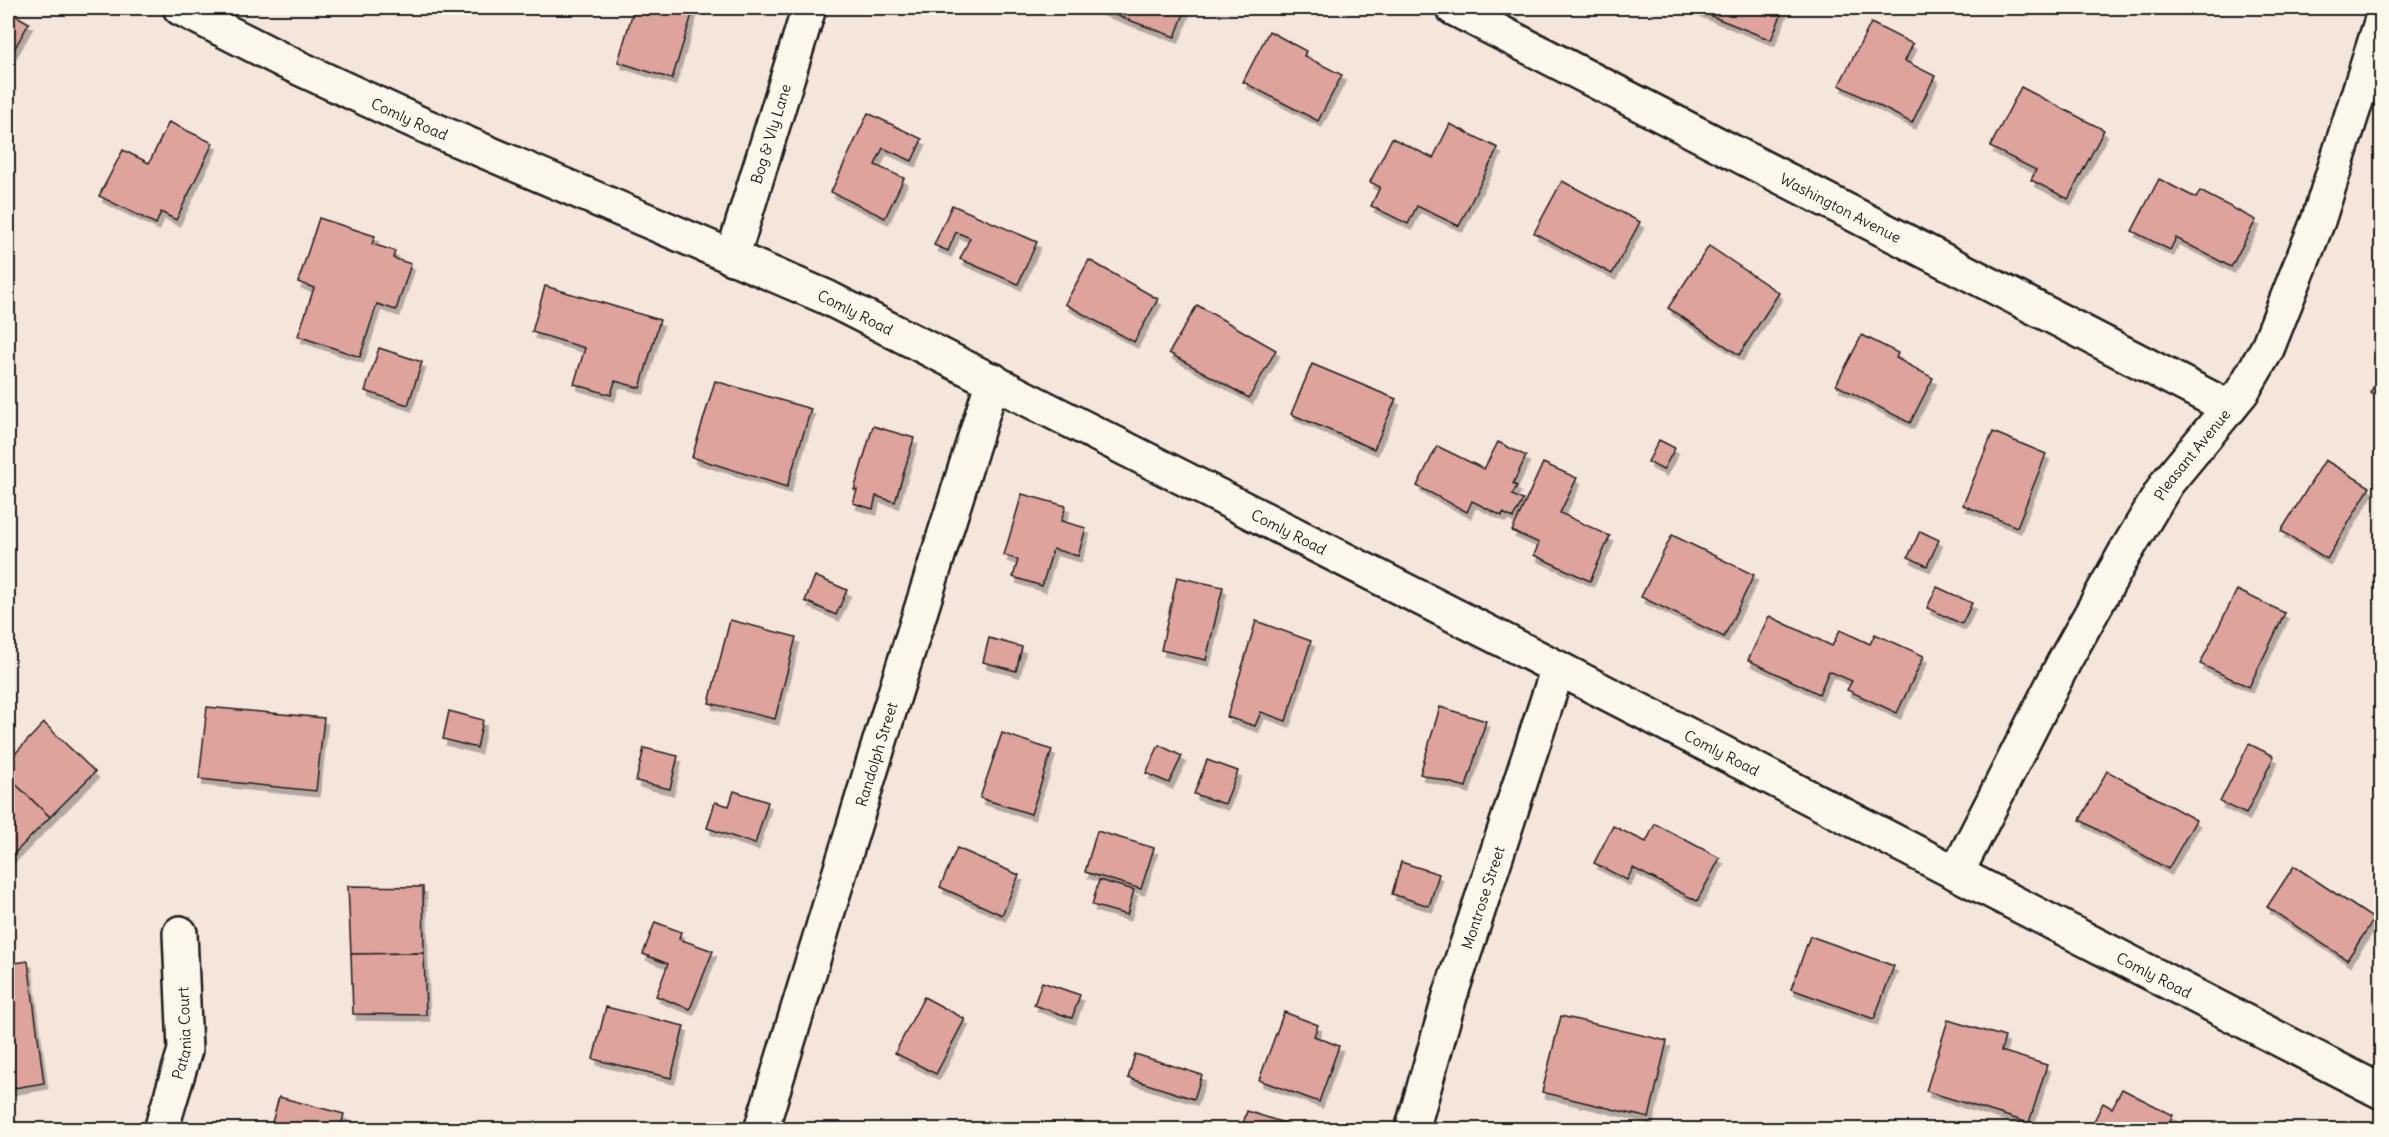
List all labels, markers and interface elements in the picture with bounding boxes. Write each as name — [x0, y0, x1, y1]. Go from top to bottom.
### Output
street label: Bog & Vly Lane — [746, 81, 795, 186]
street label: Comly Road — [368, 93, 451, 144]
street label: Washington Avenue — [1777, 169, 1904, 247]
street label: Comly Road — [815, 285, 897, 339]
street label: Pleasant Avenue — [2149, 405, 2234, 504]
street label: Comly Road — [1248, 505, 1330, 559]
street label: Randolph Street — [851, 700, 901, 809]
street label: Comly Road — [1681, 725, 1763, 780]
street label: Montrose Street — [1457, 844, 1508, 951]
street label: Comly Road — [2113, 948, 2195, 1002]
street label: Patania Court — [167, 987, 194, 1082]

